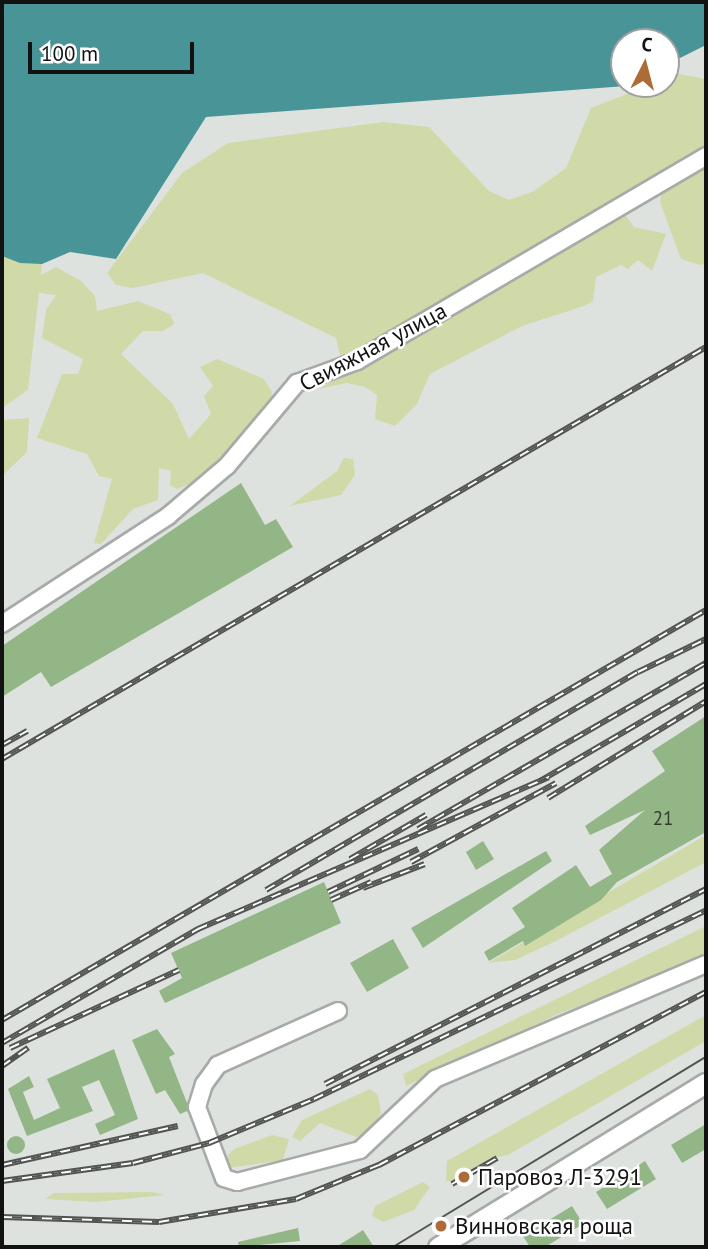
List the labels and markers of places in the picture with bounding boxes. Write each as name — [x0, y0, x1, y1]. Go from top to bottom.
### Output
place label: Паровоз Л-3291 — [478, 1163, 642, 1191]
marker: Паровоз Л-3291 — [456, 1169, 472, 1185]
place label: Винновская роща — [455, 1212, 633, 1240]
marker: Винновская роща — [433, 1218, 449, 1234]

